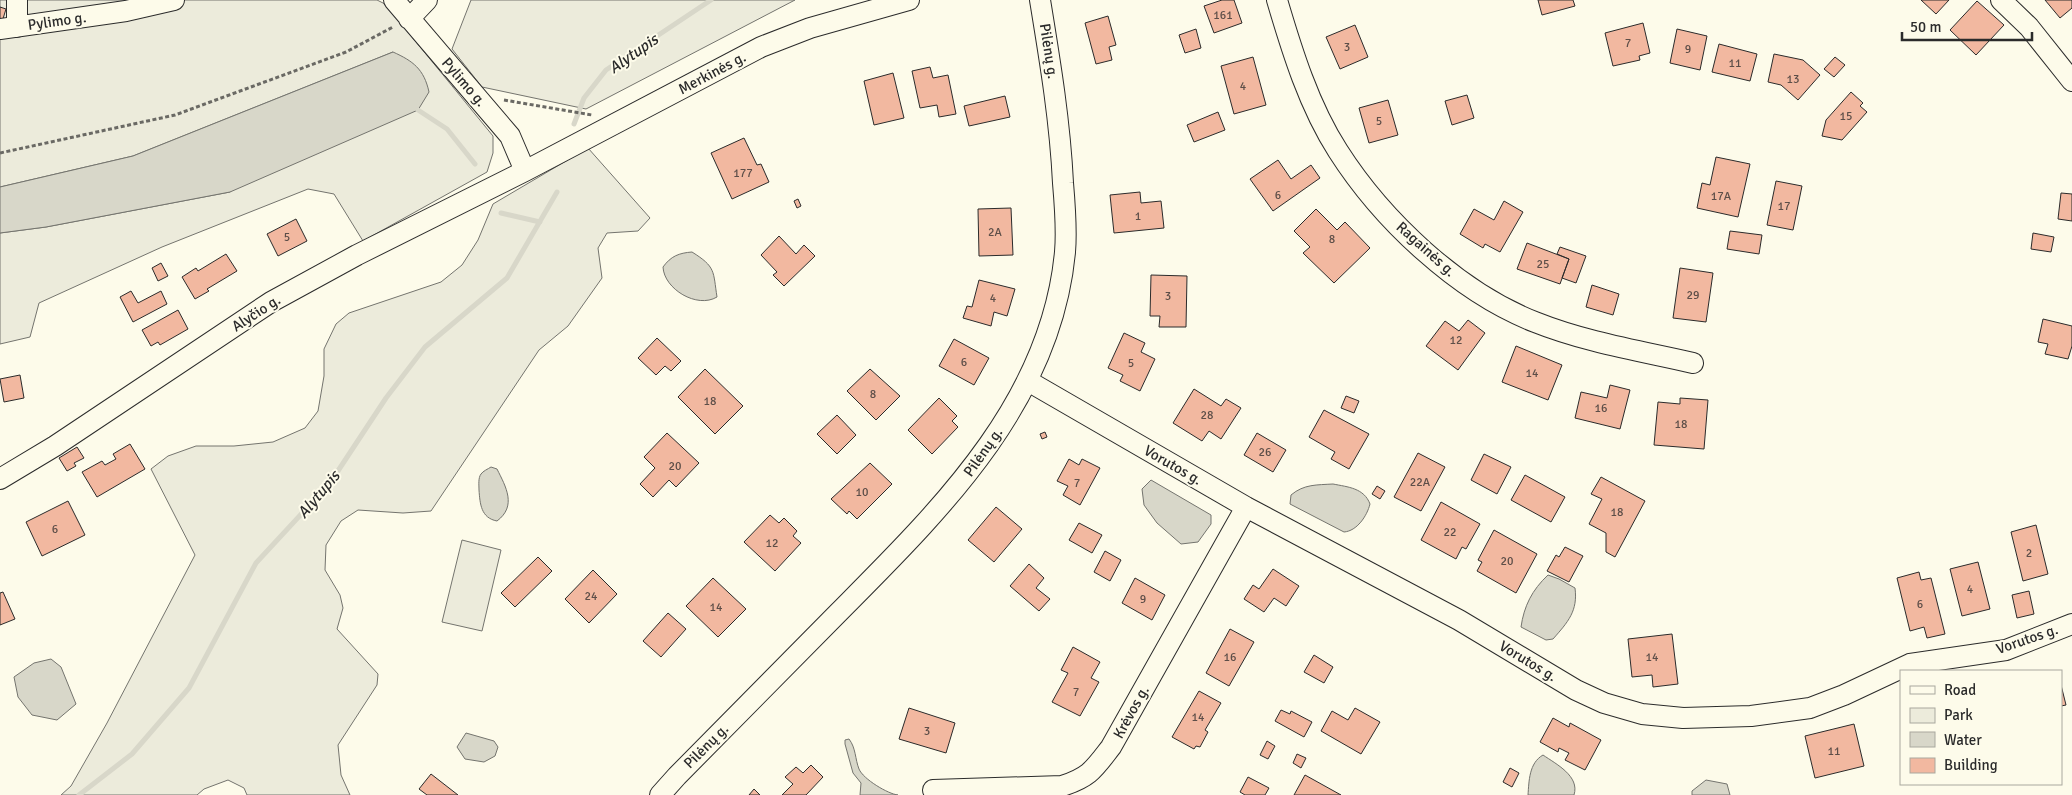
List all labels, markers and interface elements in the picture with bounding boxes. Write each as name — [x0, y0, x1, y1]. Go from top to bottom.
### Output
street label: Pylimo g. — [27, 8, 87, 34]
house number: 161 — [1213, 8, 1233, 23]
scale bar — [1902, 10, 2032, 42]
text: 50 m — [1910, 18, 1941, 36]
street label: Pilėnų g. — [1036, 22, 1062, 80]
water label: Alytupis — [605, 28, 664, 78]
house number: 7 — [1625, 36, 1631, 51]
house number: 3 — [1344, 40, 1350, 55]
house number: 9 — [1685, 42, 1691, 57]
street label: Merkinės g. — [675, 48, 749, 98]
street label: Pylimo g. — [438, 54, 490, 110]
house number: 11 — [1729, 56, 1741, 71]
house number: 13 — [1787, 72, 1799, 87]
house number: 4 — [1240, 79, 1247, 94]
house number: 15 — [1840, 109, 1852, 124]
house number: 5 — [1376, 114, 1382, 129]
house number: 177 — [733, 166, 753, 181]
house number: 6 — [1275, 188, 1281, 203]
house number: 17A — [1711, 189, 1732, 204]
house number: 17 — [1778, 199, 1790, 214]
house number: 1 — [1135, 209, 1141, 224]
street label: Ragainės g. — [1393, 218, 1459, 280]
house number: 2A — [988, 225, 1003, 240]
house number: 5 — [284, 230, 290, 245]
house number: 8 — [1329, 232, 1335, 247]
house number: 25 — [1537, 257, 1549, 272]
house number: 29 — [1687, 288, 1699, 303]
house number: 3 — [1165, 289, 1171, 304]
street label: Alyčio g. — [228, 291, 284, 335]
house number: 4 — [990, 291, 997, 306]
house number: 12 — [1450, 333, 1462, 348]
house number: 6 — [961, 355, 967, 370]
house number: 5 — [1128, 356, 1134, 371]
house number: 14 — [1526, 366, 1539, 381]
house number: 8 — [870, 387, 876, 402]
house number: 18 — [704, 394, 716, 409]
house number: 16 — [1595, 401, 1607, 416]
house number: 28 — [1201, 408, 1213, 423]
house number: 18 — [1675, 417, 1687, 432]
street label: Pilėnų g. — [960, 424, 1006, 480]
street label: Vorutos g. — [1141, 441, 1205, 489]
house number: 26 — [1259, 445, 1271, 460]
house number: 20 — [669, 459, 681, 474]
water label: Alytupis — [293, 465, 346, 523]
house number: 22A — [1410, 475, 1431, 490]
house number: 7 — [1074, 476, 1080, 491]
house number: 10 — [856, 485, 868, 500]
house number: 18 — [1611, 505, 1623, 520]
house number: 6 — [52, 522, 58, 537]
house number: 22 — [1444, 525, 1456, 540]
house number: 12 — [766, 536, 778, 551]
house number: 2 — [2026, 546, 2032, 561]
house number: 20 — [1501, 554, 1513, 569]
house number: 4 — [1967, 582, 1974, 597]
house number: 24 — [585, 589, 598, 604]
house number: 9 — [1140, 592, 1146, 607]
house number: 6 — [1917, 597, 1923, 612]
house number: 14 — [710, 600, 723, 615]
street label: Vorutos g. — [1994, 620, 2060, 658]
street label: Vorutos g. — [1496, 637, 1560, 685]
house number: 16 — [1224, 650, 1236, 665]
house number: 14 — [1646, 650, 1659, 665]
legend — [1900, 670, 2062, 785]
text: Road — [1944, 681, 1976, 699]
street label: Krėvos g. — [1109, 682, 1153, 742]
house number: 7 — [1073, 685, 1079, 700]
text: Park — [1944, 706, 1973, 724]
house number: 14 — [1192, 710, 1205, 725]
street label: Pilėnų g. — [680, 720, 732, 772]
house number: 3 — [924, 724, 930, 739]
text: Water — [1944, 731, 1982, 749]
house number: 11 — [1828, 744, 1840, 759]
text: Building — [1944, 756, 1998, 774]

